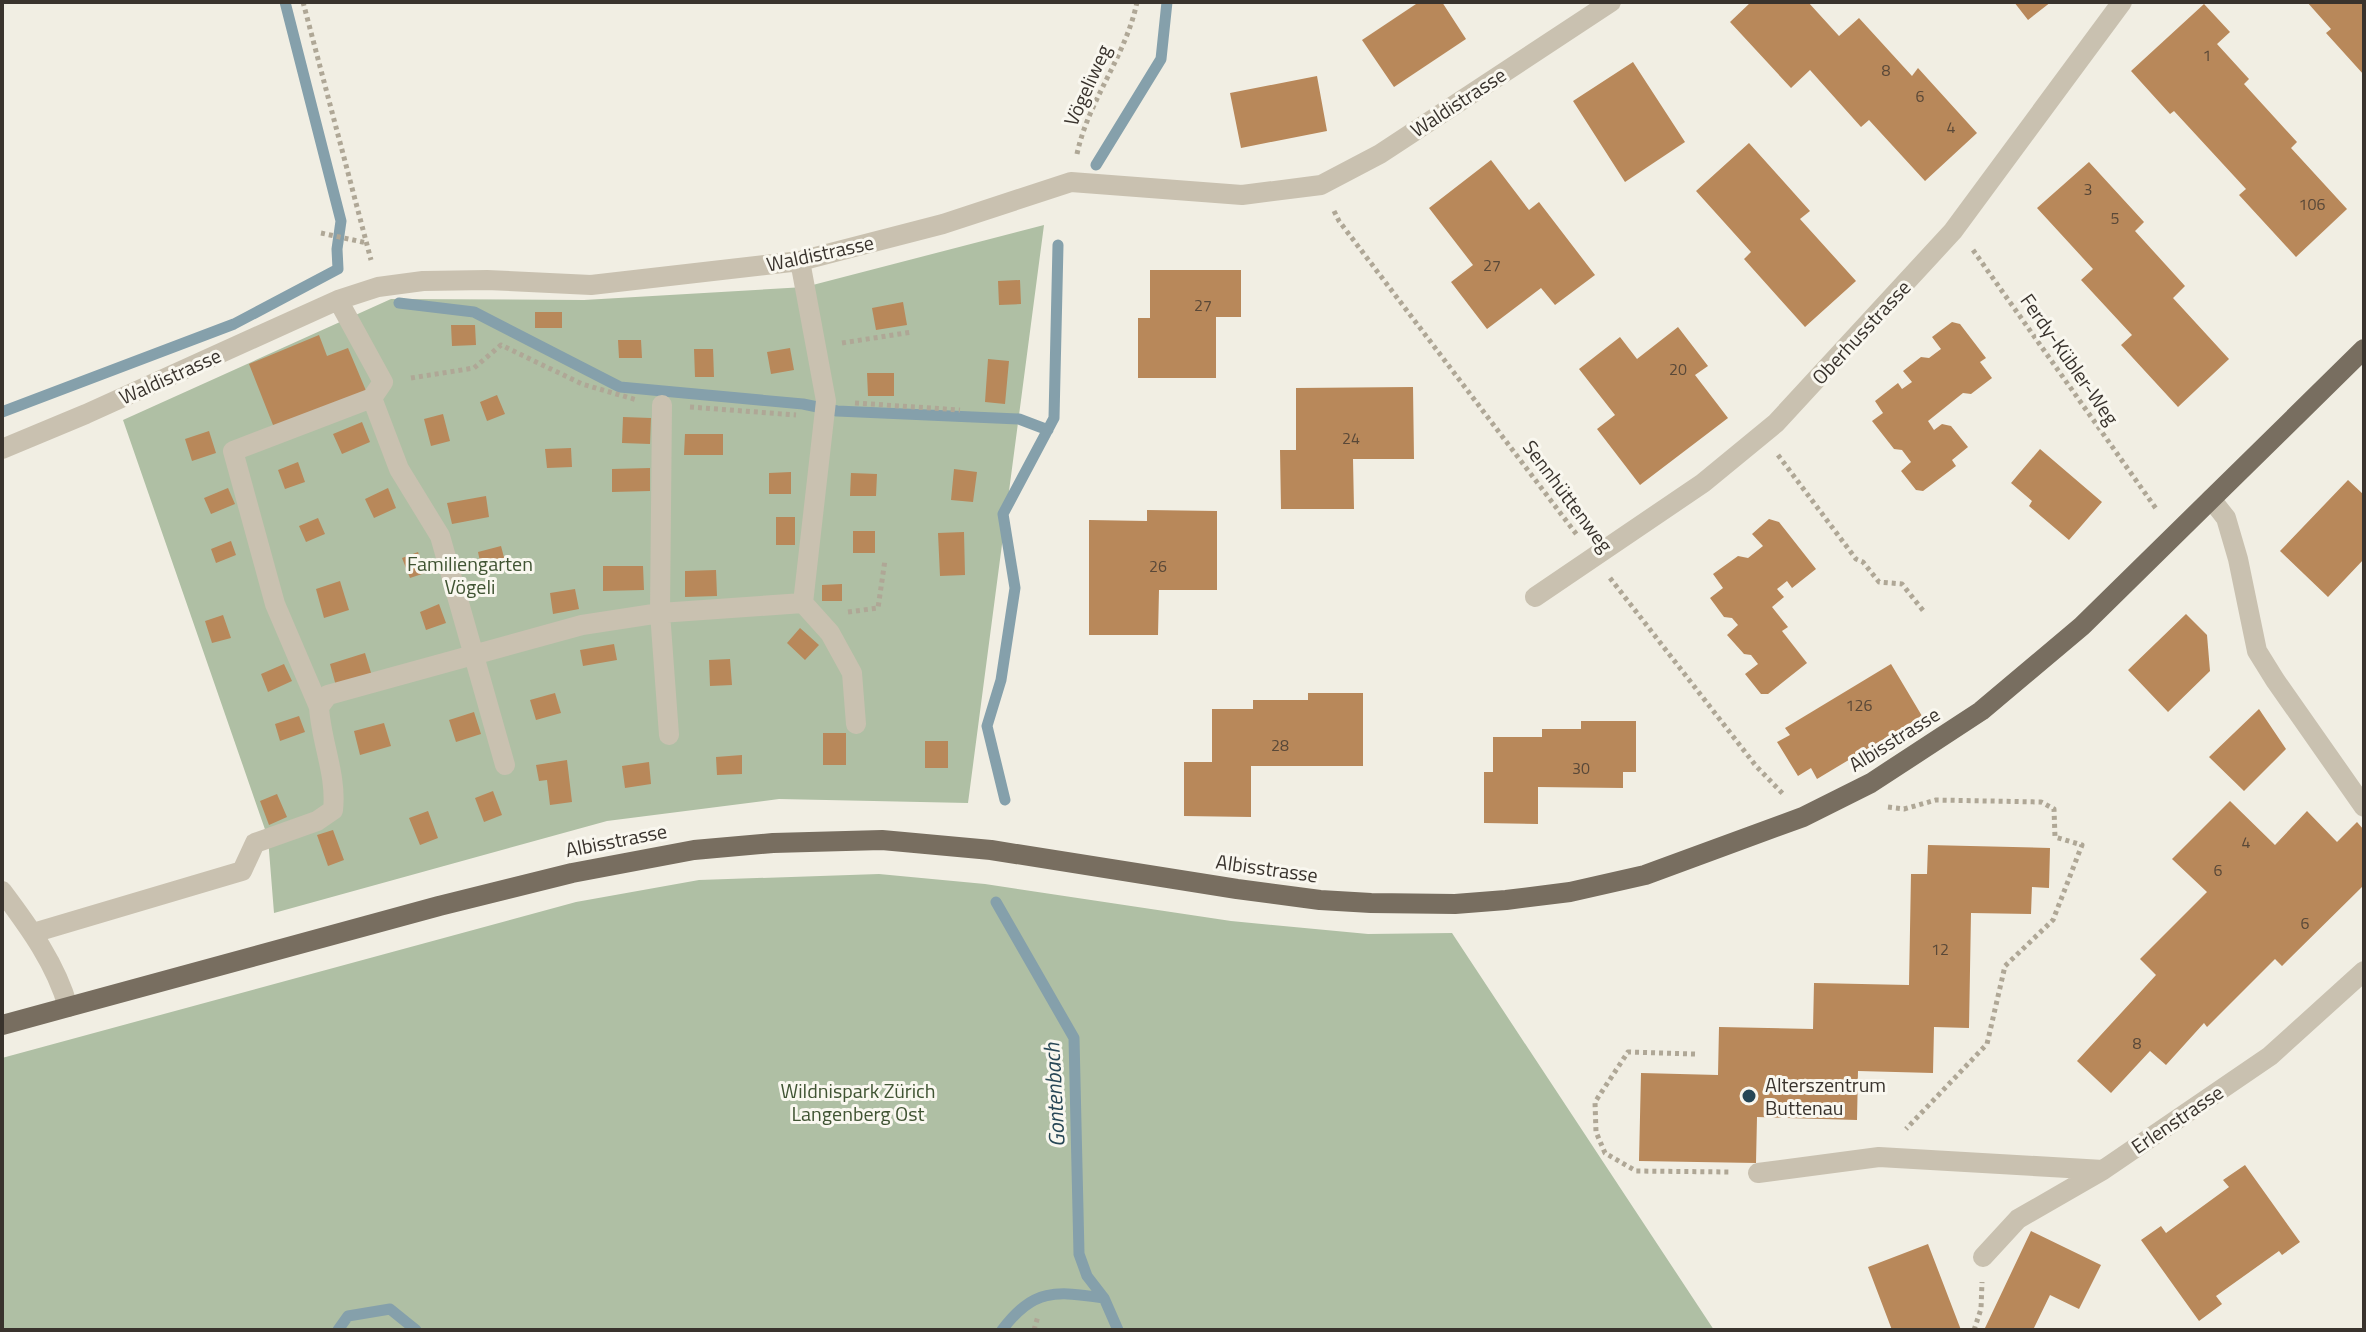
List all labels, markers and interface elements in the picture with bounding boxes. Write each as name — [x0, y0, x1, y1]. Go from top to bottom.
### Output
street label: Vögeliweg — [1055, 39, 1119, 131]
house number: 1 — [2203, 43, 2211, 67]
house number: 8 — [1882, 58, 1891, 82]
street label: Waldistrasse — [1404, 59, 1512, 145]
house number: 6 — [1916, 84, 1925, 108]
house number: 4 — [1947, 115, 1956, 139]
house number: 3 — [2084, 177, 2092, 201]
house number: 106 — [2299, 192, 2325, 216]
house number: 5 — [2111, 206, 2120, 230]
street label: Waldistrasse — [763, 227, 877, 279]
house number: 27 — [1483, 253, 1501, 277]
street label: Oberhusstrasse — [1804, 273, 1918, 391]
street label: Ferdy-Kübler-Weg — [2013, 287, 2127, 431]
house number: 27 — [1194, 293, 1212, 317]
street label: Waldistrasse — [114, 340, 226, 412]
house number: 20 — [1669, 357, 1687, 381]
house number: 24 — [1342, 426, 1360, 450]
street label: Sennhüttenweg — [1515, 433, 1621, 559]
park label: Familiengarten Vögeli — [407, 548, 533, 602]
house number: 26 — [1149, 554, 1167, 578]
house number: 126 — [1846, 693, 1872, 717]
street label: Albisstrasse — [1842, 699, 1946, 779]
house number: 28 — [1271, 733, 1289, 757]
house number: 30 — [1572, 756, 1590, 780]
street label: Albisstrasse — [563, 815, 669, 865]
house number: 4 — [2242, 830, 2251, 854]
street label: Albisstrasse — [1214, 846, 1320, 890]
house number: 6 — [2214, 858, 2223, 882]
house number: 6 — [2301, 911, 2310, 935]
house number: 12 — [1931, 937, 1949, 961]
house number: 8 — [2133, 1031, 2142, 1055]
water label: Gontenbach — [1034, 1041, 1074, 1148]
place label: Alterszentrum Buttenau — [1765, 1069, 1886, 1123]
park label: Wildnispark Zürich Langenberg Ost — [780, 1075, 936, 1129]
street label: Erlenstrasse — [2125, 1077, 2229, 1161]
marker: Alterszentrum Buttenau — [1740, 1087, 1758, 1105]

